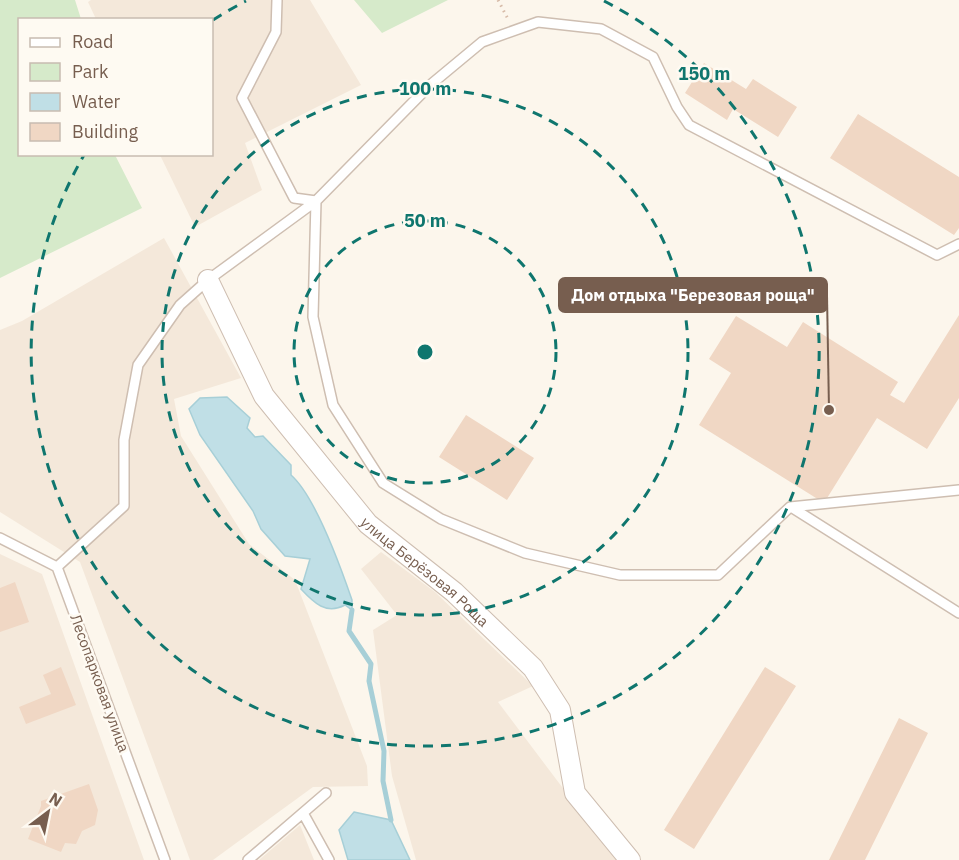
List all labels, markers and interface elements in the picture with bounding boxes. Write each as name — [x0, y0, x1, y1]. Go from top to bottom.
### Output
legend — [18, 18, 213, 156]
text: Road — [72, 30, 113, 53]
text: Park — [72, 60, 109, 83]
text: 150 m — [678, 62, 730, 85]
text: 100 m — [399, 77, 451, 100]
text: Water — [72, 90, 121, 113]
text: Building — [72, 120, 139, 143]
text: 50 m — [404, 209, 446, 232]
callout: Дом отдыха "Березовая роща" — [559, 278, 827, 312]
text: Дом отдыха "Березовая роща" — [571, 285, 815, 305]
centre of rings — [415, 342, 435, 362]
street label: улица Берёзовая Роща — [357, 513, 493, 630]
street label: Лесопарковая улица — [66, 611, 134, 755]
north arrow — [18, 782, 78, 842]
text: N — [46, 788, 66, 811]

